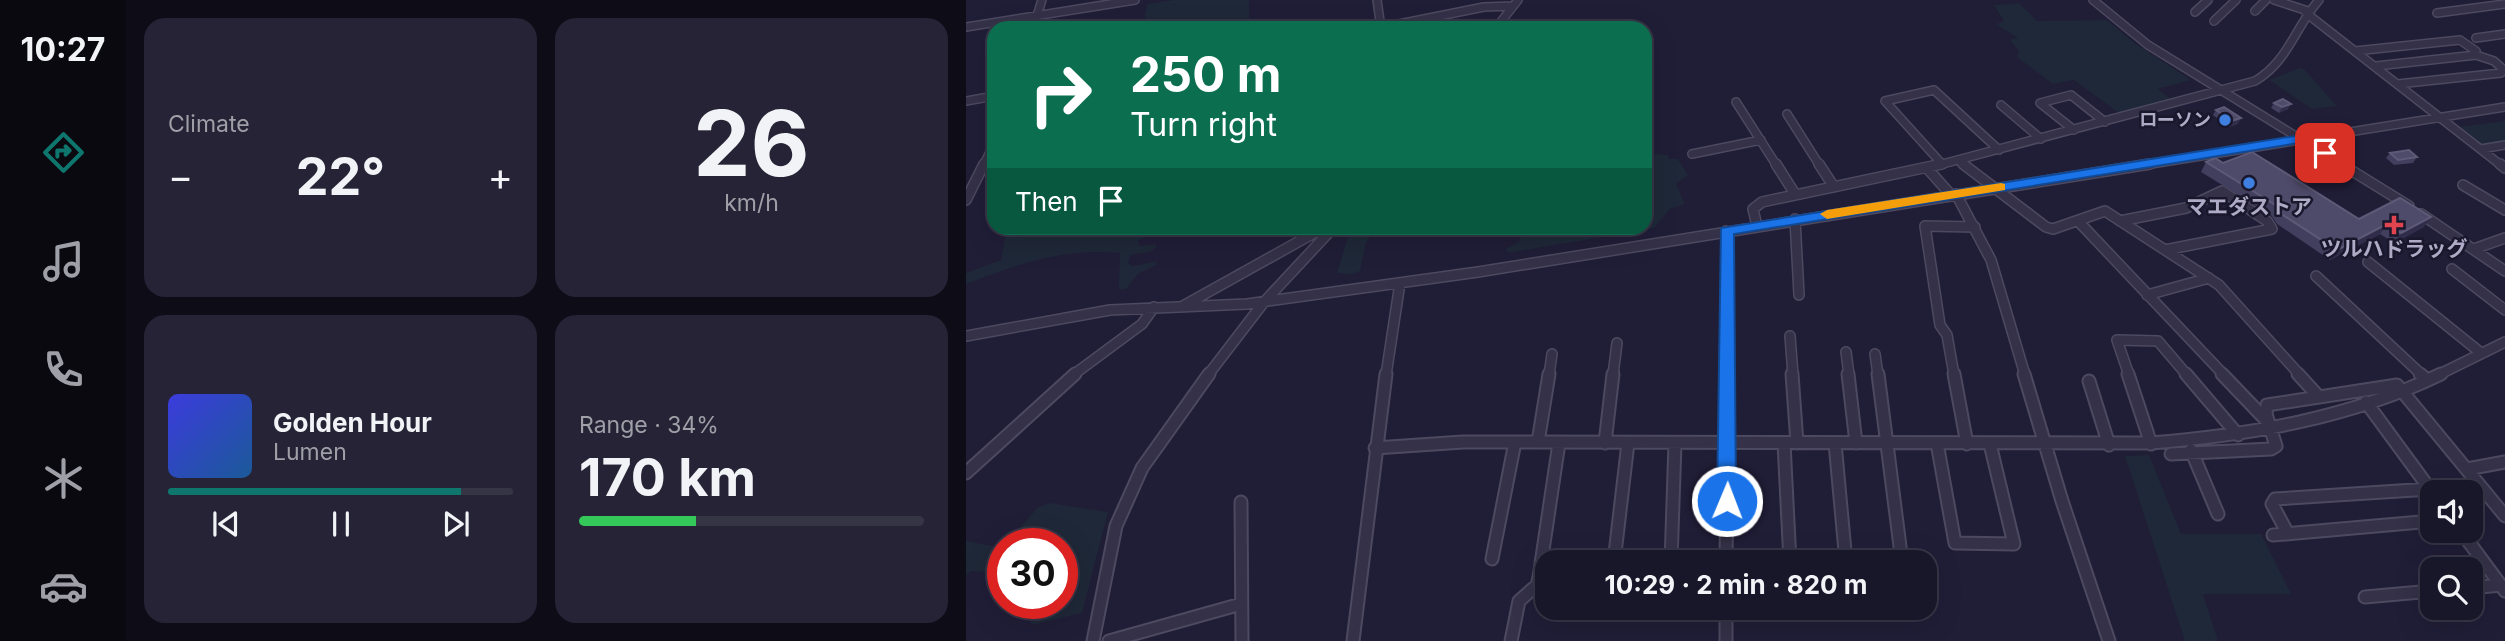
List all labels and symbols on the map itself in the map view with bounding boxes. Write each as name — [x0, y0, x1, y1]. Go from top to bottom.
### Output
place label: ローソン — [2139, 109, 2211, 130]
marker: ローソン — [2217, 112, 2233, 128]
pin — [2295, 123, 2355, 183]
marker: マエダストア — [2241, 175, 2257, 191]
place label: マエダストア — [2186, 194, 2312, 219]
marker: ツルハドラッグ — [2386, 217, 2402, 233]
place label: ツルハドラッグ — [2321, 236, 2468, 261]
position arrow — [1690, 464, 1764, 538]
speed limit sign: 30 — [987, 528, 1078, 619]

